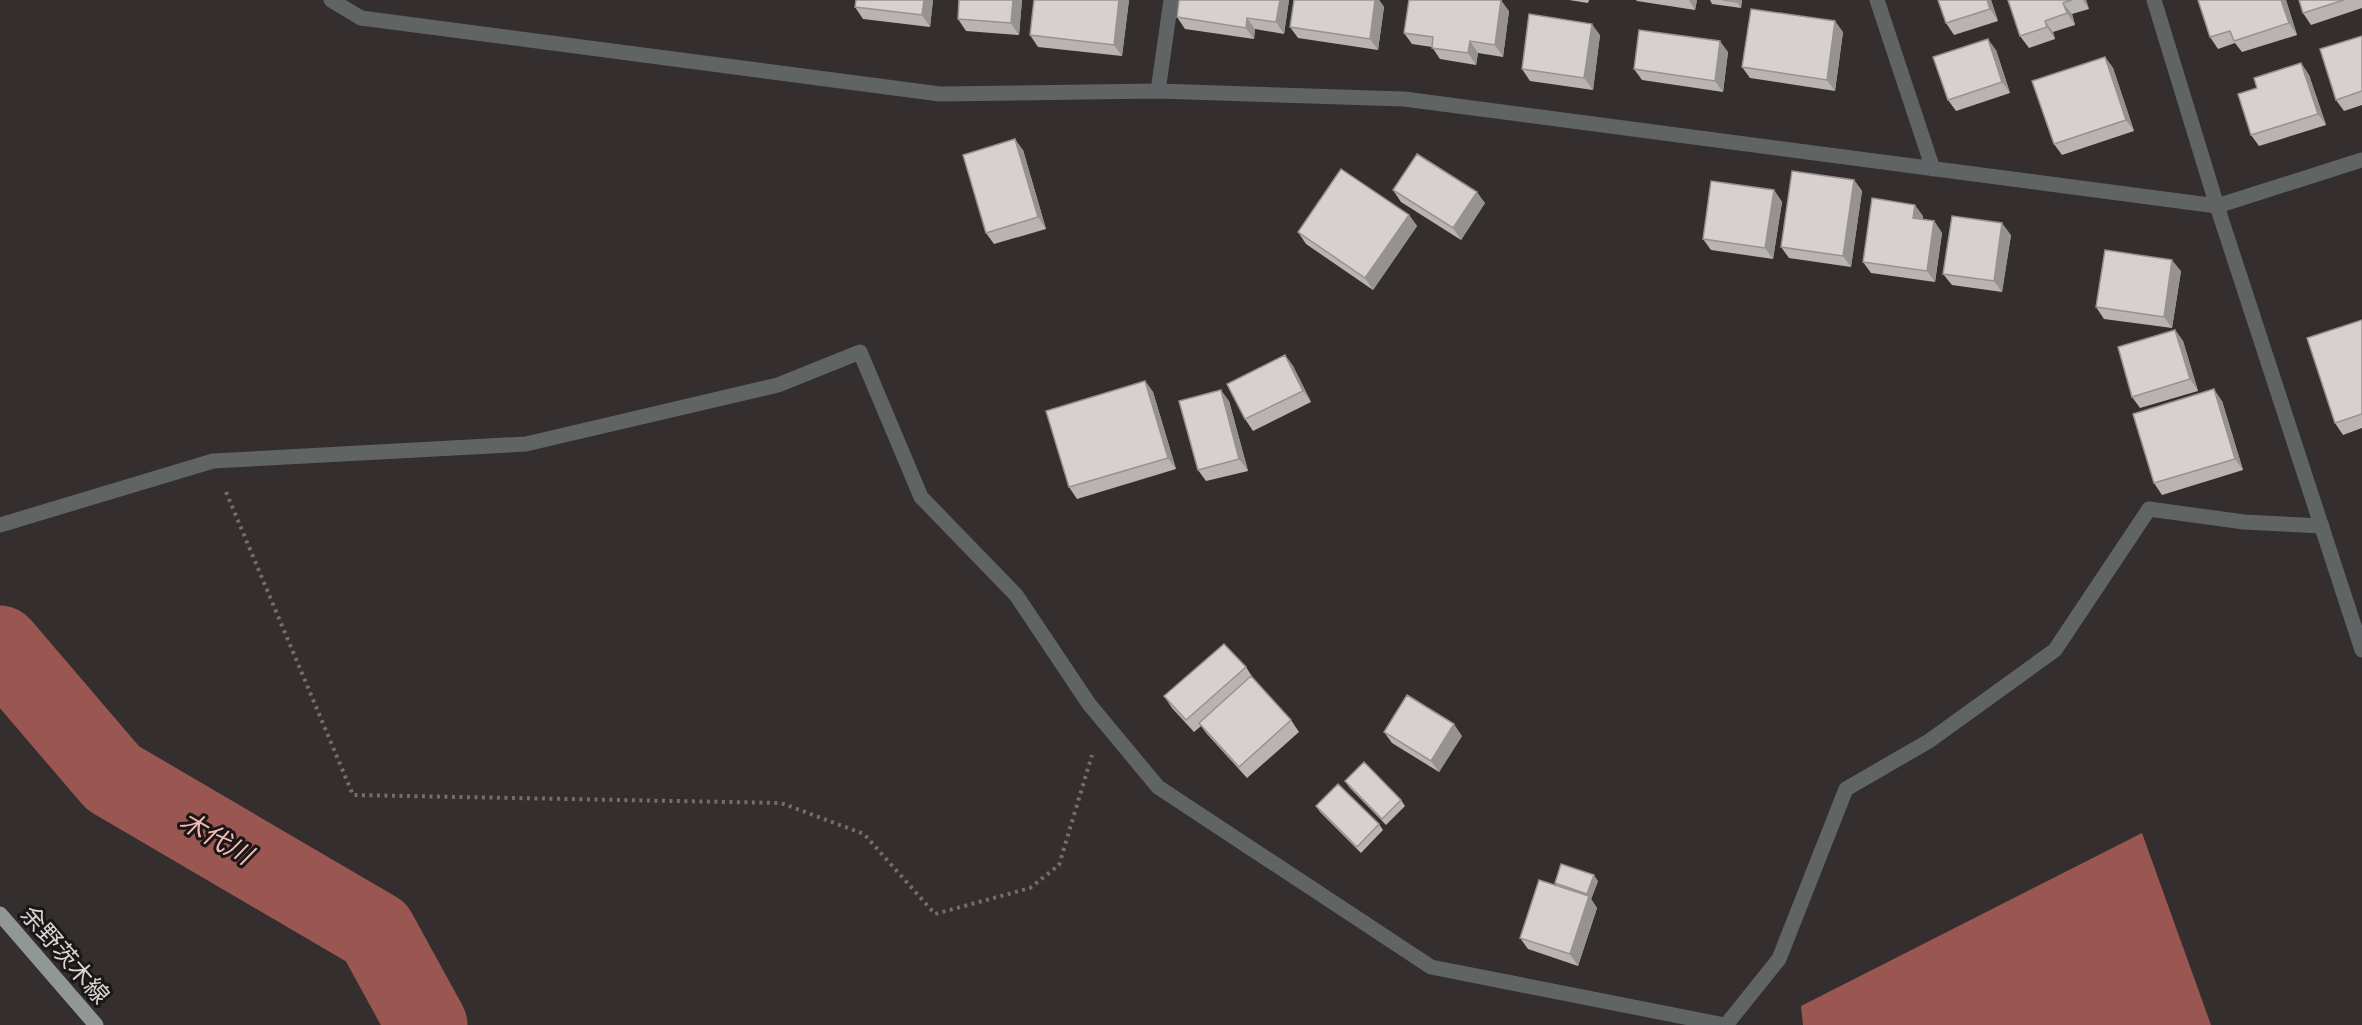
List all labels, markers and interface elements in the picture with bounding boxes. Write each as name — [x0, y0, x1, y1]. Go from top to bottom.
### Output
water label: 木代川 — [175, 807, 259, 871]
street label: 余野茨木線 — [16, 901, 114, 1009]

